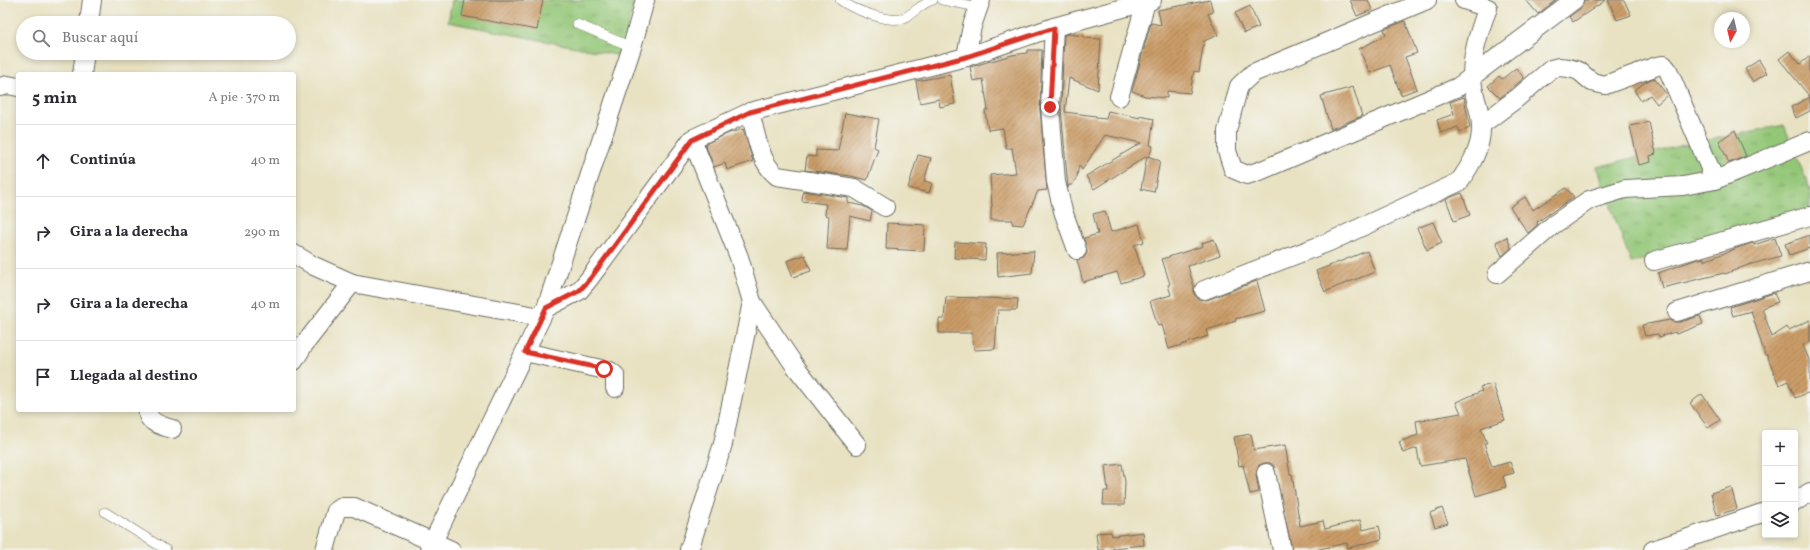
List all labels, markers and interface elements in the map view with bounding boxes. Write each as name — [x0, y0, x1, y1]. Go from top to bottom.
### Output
north arrow — [1714, 12, 1750, 48]
search box — [16, 16, 296, 60]
icon: search — [30, 27, 52, 49]
text: Buscar aquí — [62, 28, 138, 49]
text: 5 min — [32, 87, 77, 110]
text: A pie · 370 m — [209, 89, 280, 107]
route end — [1041, 98, 1059, 116]
icon: ahead — [32, 150, 54, 172]
text: Continúa — [70, 150, 136, 171]
text: 40 m — [251, 152, 280, 170]
icon: right — [32, 222, 54, 244]
text: Gira a la derecha — [70, 222, 188, 243]
text: 290 m — [244, 224, 280, 242]
icon: right — [32, 294, 54, 316]
text: Gira a la derecha — [70, 294, 188, 315]
text: 40 m — [251, 296, 280, 314]
route start — [595, 360, 613, 378]
icon: arrive — [32, 366, 54, 388]
text: Llegada al destino — [70, 366, 198, 387]
map controls — [1762, 430, 1798, 538]
button: + — [1762, 430, 1798, 466]
button: − — [1762, 466, 1798, 502]
button: layers — [1762, 502, 1798, 538]

